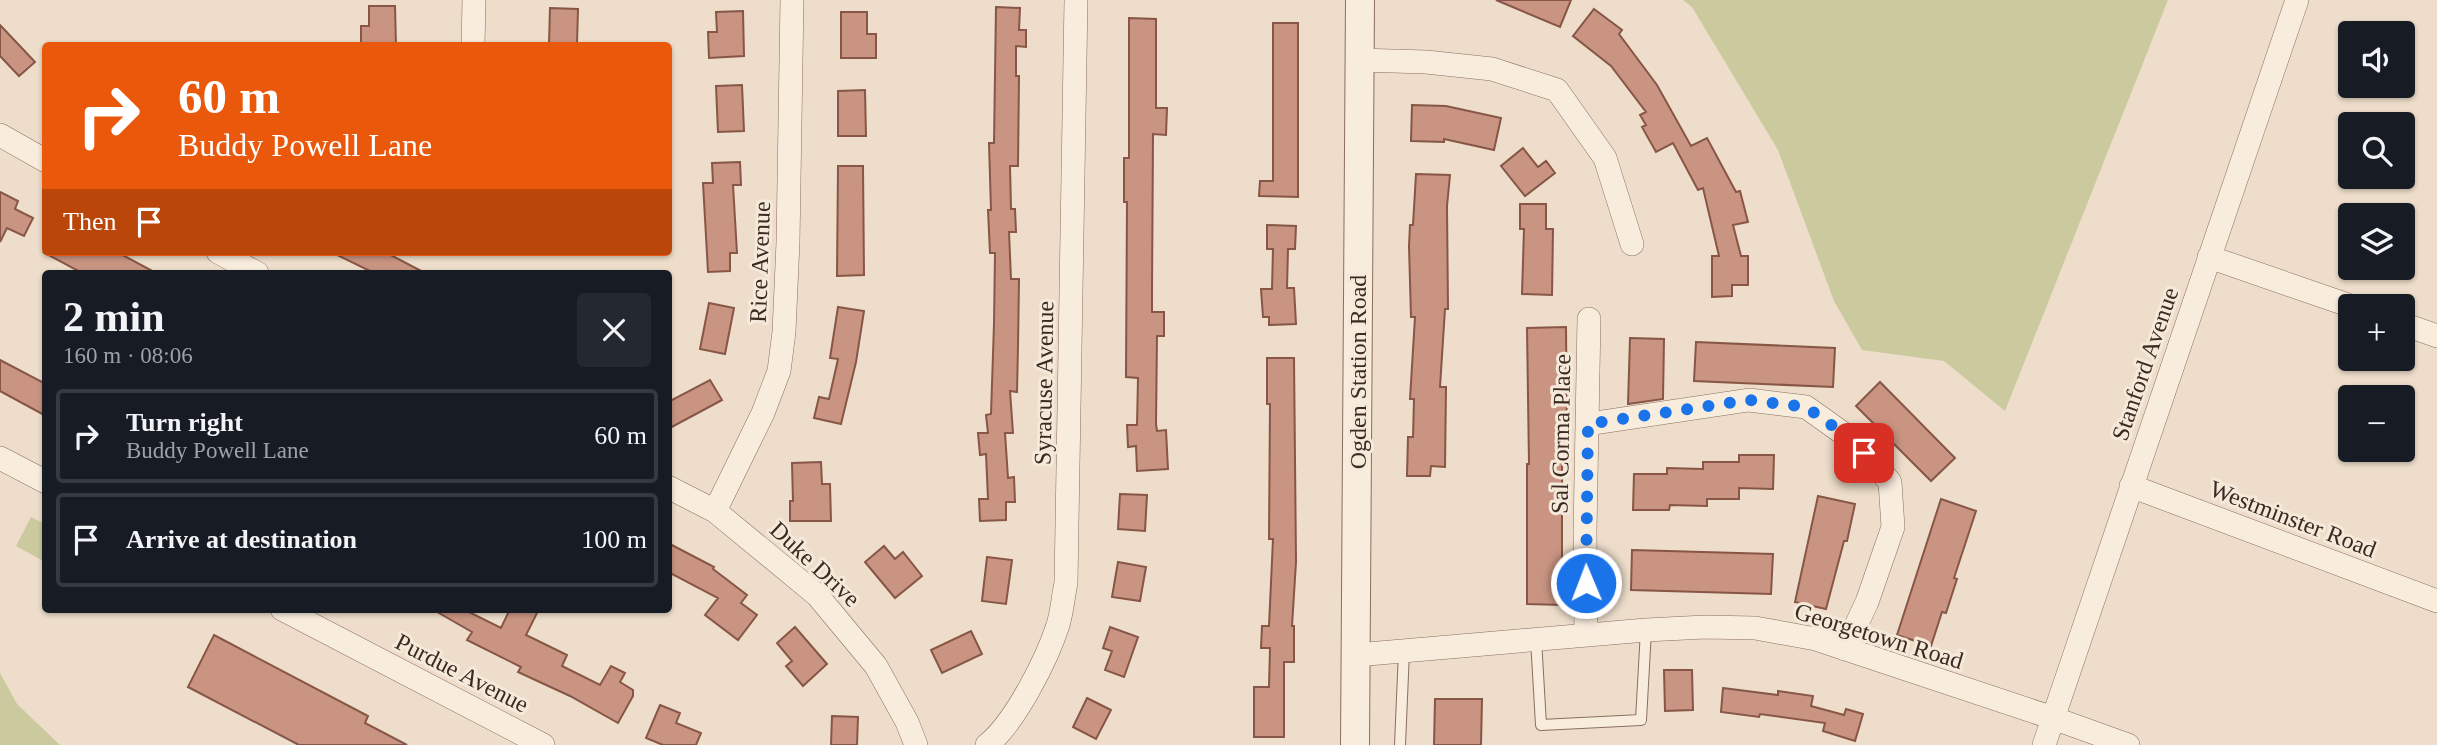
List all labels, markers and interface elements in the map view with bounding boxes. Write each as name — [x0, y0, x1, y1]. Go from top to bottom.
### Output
map controls — [2338, 21, 2415, 462]
button: sound — [2338, 21, 2415, 98]
text: 60 m — [178, 69, 280, 124]
icon: right — [63, 70, 154, 161]
button: search — [2338, 112, 2415, 189]
text: Buddy Powell Lane — [178, 127, 432, 163]
street label: Rice Avenue — [745, 201, 775, 323]
icon: arrive — [130, 203, 168, 241]
button: layers — [2338, 203, 2415, 280]
text: Then — [63, 207, 116, 236]
street label: Ogden Station Road — [1345, 275, 1371, 469]
street label: Stanford Avenue — [2107, 284, 2183, 444]
button: close — [577, 293, 651, 367]
text: 2 min — [63, 294, 165, 340]
button: + — [2338, 294, 2415, 371]
street label: Syracuse Avenue — [1030, 301, 1058, 465]
text: 160 m · 08:06 — [63, 343, 193, 368]
street label: Sal Corma Place — [1547, 354, 1575, 514]
button: − — [2338, 385, 2415, 462]
text: Turn right — [126, 408, 243, 437]
icon: right — [67, 417, 105, 455]
text: 60 m — [594, 421, 647, 450]
pin — [1834, 423, 1894, 483]
icon: arrive — [1845, 434, 1883, 472]
text: Buddy Powell Lane — [126, 438, 309, 463]
street label: Westminster Road — [2206, 475, 2380, 563]
street label: Duke Drive — [765, 516, 865, 612]
icon: arrive — [67, 521, 105, 559]
text: Arrive at destination — [126, 525, 357, 554]
text: 100 m — [581, 525, 647, 554]
position arrow — [1549, 546, 1623, 620]
street label: Georgetown Road — [1792, 598, 1966, 674]
street label: Purdue Avenue — [391, 628, 533, 718]

